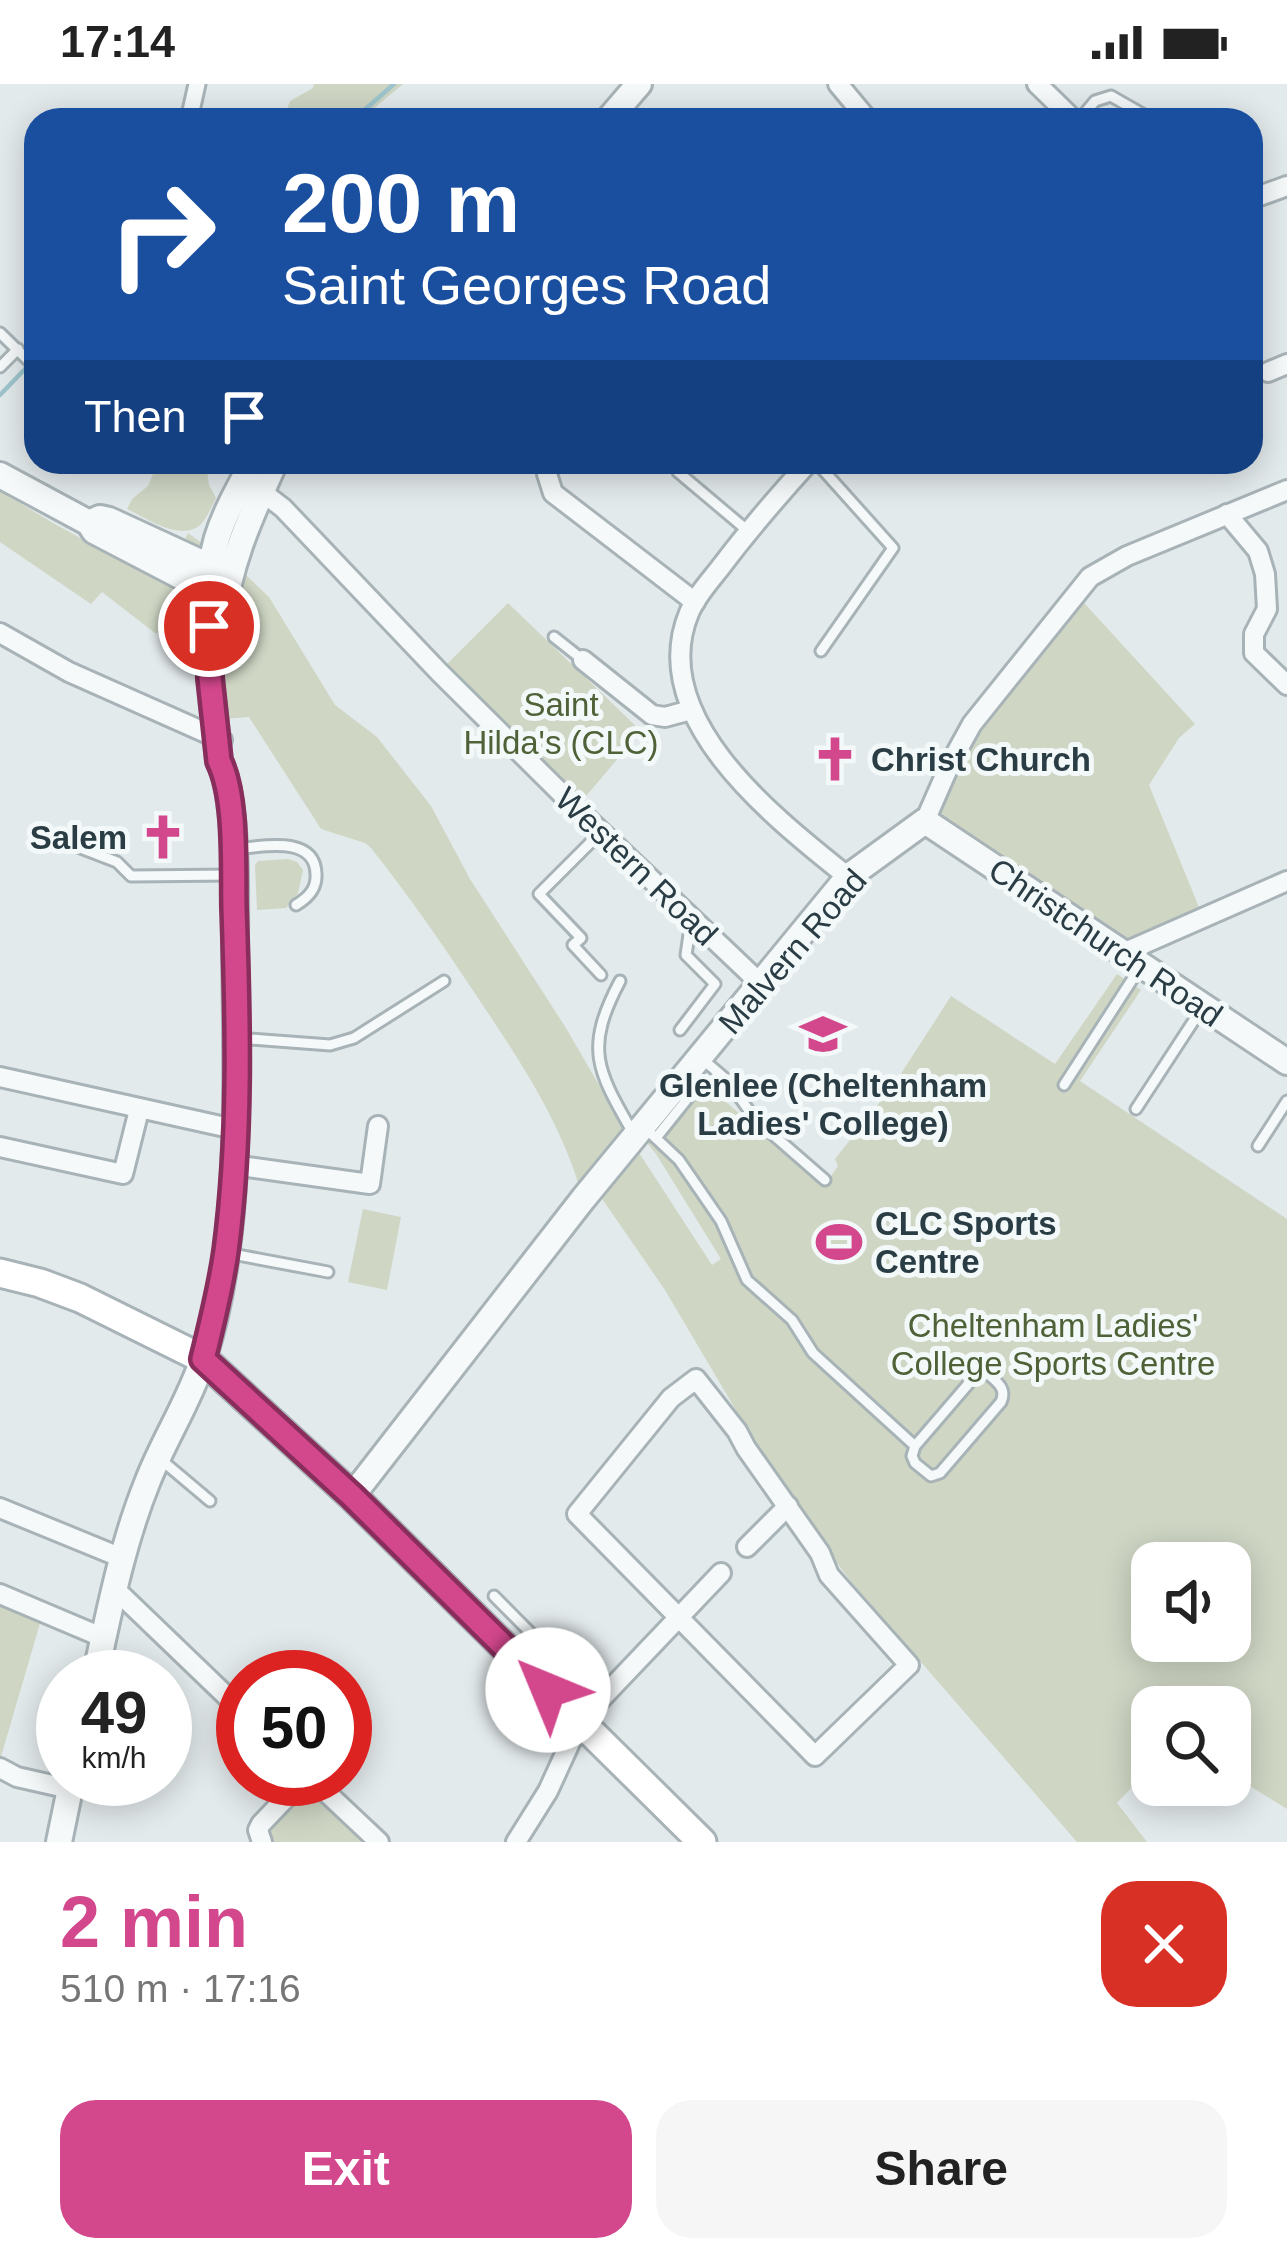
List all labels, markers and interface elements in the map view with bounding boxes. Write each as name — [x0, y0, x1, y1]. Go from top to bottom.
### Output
text: 17:14 — [60, 16, 175, 67]
icon: right — [84, 156, 240, 312]
text: 200 m — [282, 156, 520, 250]
text: Saint Georges Road — [282, 255, 771, 315]
icon: arrive — [211, 384, 277, 450]
text: Then — [84, 391, 187, 442]
pin — [158, 575, 260, 677]
icon: arrive — [176, 593, 242, 659]
park label: Saint Hilda's (CLC) — [463, 686, 659, 761]
church icon: Christ Church — [810, 734, 860, 784]
place label: Christ Church — [871, 741, 1091, 778]
street label: Western Road — [548, 780, 725, 953]
church icon: Salem — [138, 812, 188, 862]
place label: Salem — [30, 819, 127, 856]
street label: Christchurch Road — [982, 851, 1229, 1034]
street label: Malvern Road — [711, 862, 874, 1041]
school or university icon: Glenlee (Cheltenham Ladies' College) — [798, 1009, 848, 1059]
place label: Glenlee (Cheltenham Ladies' College) — [659, 1067, 987, 1142]
place label: CLC Sports Centre — [875, 1205, 1057, 1280]
sports icon: CLC Sports Centre — [814, 1217, 864, 1267]
park label: Cheltenham Ladies' College Sports Centre — [891, 1307, 1215, 1382]
map controls — [1131, 1542, 1251, 1806]
button: sound — [1131, 1542, 1251, 1662]
position arrow — [485, 1627, 611, 1753]
speed limit sign: 50 — [216, 1650, 372, 1806]
text: 49 — [81, 1679, 147, 1746]
button: search — [1131, 1686, 1251, 1806]
text: km/h — [81, 1741, 147, 1774]
button: close — [1101, 1881, 1227, 2007]
text: 2 min — [60, 1882, 248, 1962]
text: 510 m · 17:16 — [60, 1967, 301, 2010]
button: Exit — [60, 2100, 632, 2238]
button: Share — [656, 2100, 1227, 2238]

